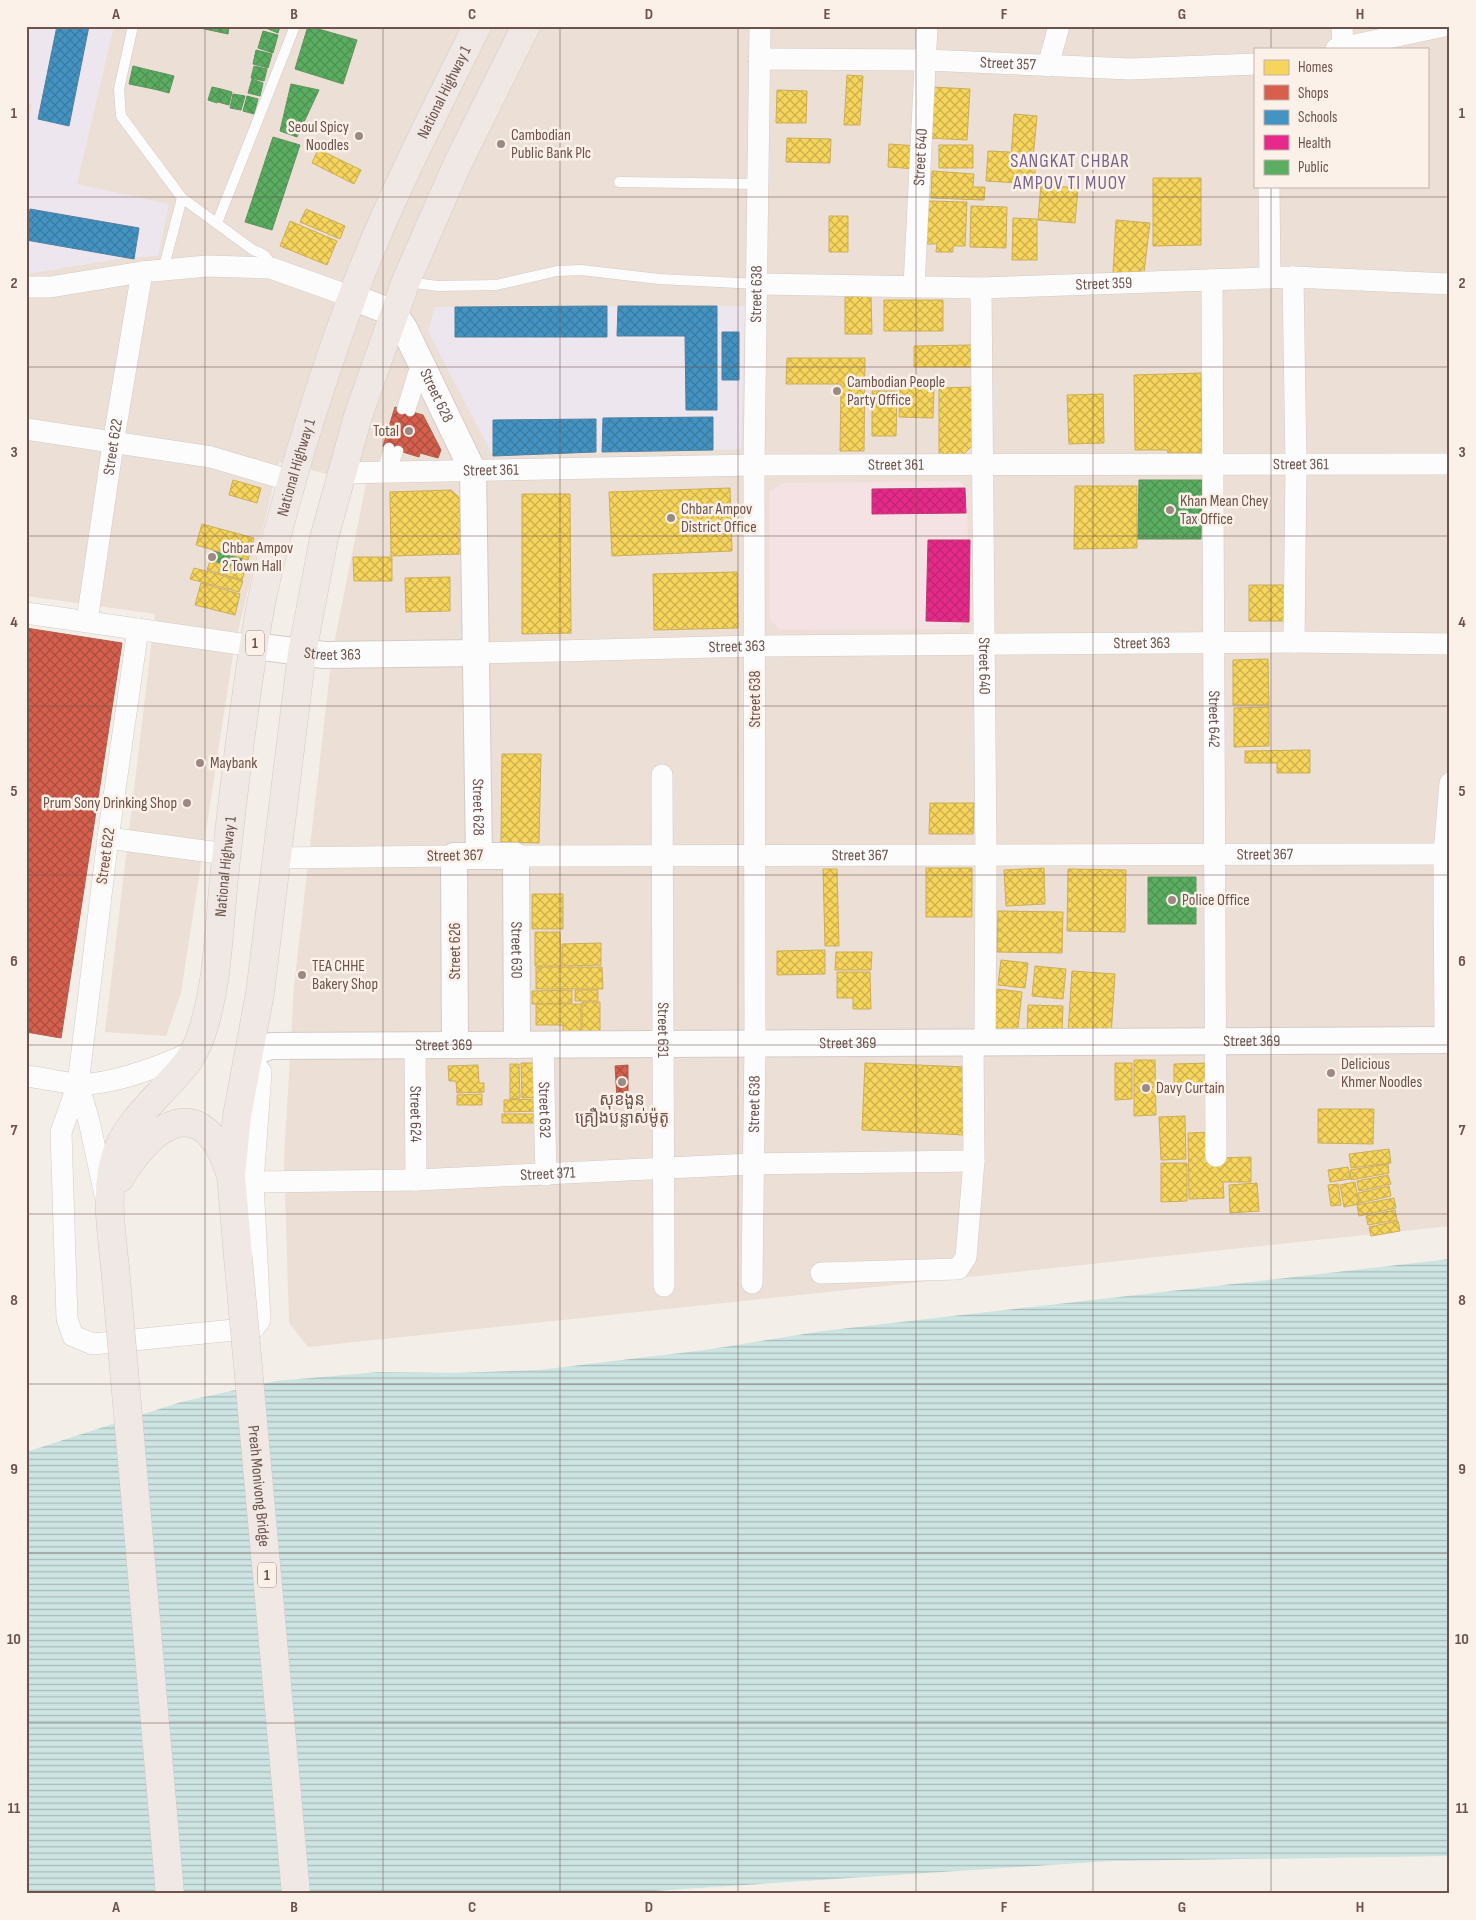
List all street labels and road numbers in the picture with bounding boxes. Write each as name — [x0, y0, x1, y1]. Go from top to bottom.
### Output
street label: National Highway 1 — [413, 42, 475, 142]
street label: Street 357 — [980, 53, 1037, 74]
street label: Street 640 — [910, 128, 931, 186]
street label: Street 638 — [746, 265, 766, 323]
street label: Street 359 — [1075, 273, 1133, 294]
street label: Street 628 — [416, 366, 458, 425]
street label: National Highway 1 — [273, 416, 320, 518]
street label: Street 622 — [99, 417, 127, 476]
street label: Street 361 — [868, 455, 924, 474]
street label: Street 361 — [1273, 455, 1329, 474]
street label: Street 361 — [463, 460, 519, 480]
road number: 1 — [246, 630, 264, 656]
street label: Street 363 — [1113, 633, 1170, 653]
street label: Street 363 — [708, 636, 765, 657]
street label: Street 640 — [975, 637, 994, 695]
street label: Street 363 — [303, 643, 361, 665]
street label: Street 638 — [746, 670, 765, 728]
street label: Street 642 — [1204, 690, 1224, 748]
street label: Street 628 — [468, 779, 488, 836]
street label: National Highway 1 — [211, 815, 240, 918]
street label: Street 622 — [93, 827, 119, 885]
street label: Street 367 — [1237, 845, 1294, 864]
street label: Street 367 — [427, 846, 484, 866]
street label: Street 367 — [832, 846, 889, 865]
street label: Street 630 — [507, 921, 526, 979]
street label: Street 626 — [446, 922, 465, 980]
street label: Street 631 — [653, 1002, 673, 1058]
street label: Street 369 — [1223, 1031, 1280, 1051]
street label: Street 369 — [819, 1033, 876, 1053]
street label: Street 369 — [415, 1035, 472, 1055]
street label: Street 638 — [744, 1075, 764, 1133]
street label: Street 632 — [534, 1081, 555, 1139]
street label: Street 624 — [406, 1086, 425, 1143]
street label: Street 371 — [520, 1163, 576, 1185]
street label: Preah Monivong Bridge — [244, 1425, 274, 1548]
road number: 1 — [258, 1562, 276, 1588]

